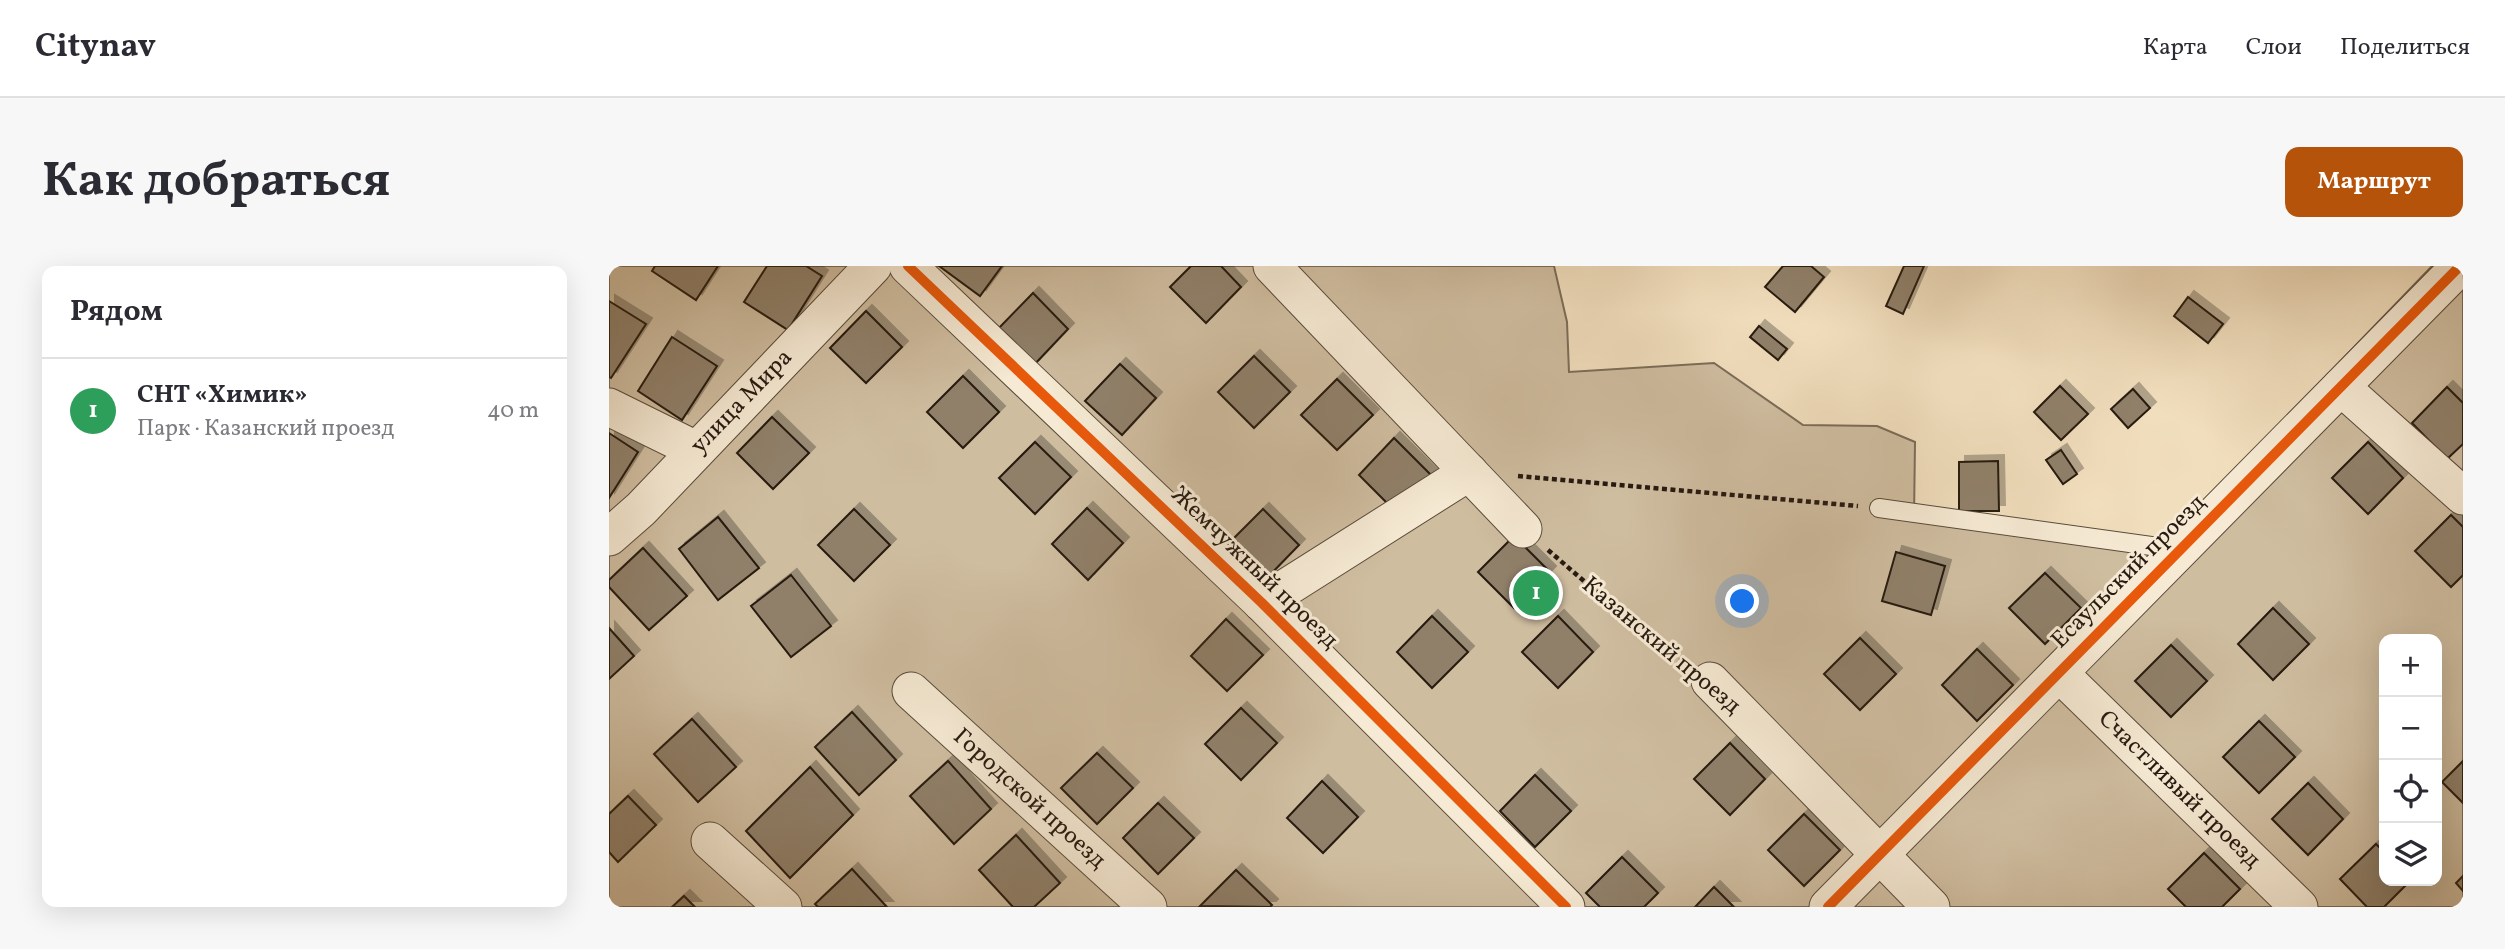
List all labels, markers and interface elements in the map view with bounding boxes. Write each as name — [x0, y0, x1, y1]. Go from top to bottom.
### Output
text: Citynav — [35, 25, 156, 71]
text: Карта — [2143, 31, 2208, 65]
text: Слои — [2246, 31, 2302, 65]
text: Поделиться — [2340, 31, 2470, 65]
button: Маршрут — [2285, 147, 2463, 217]
text: Как добраться — [42, 148, 390, 217]
text: Рядом — [70, 291, 163, 333]
street label: улица Мира — [683, 342, 801, 462]
text: СНТ «Химик» — [137, 377, 308, 413]
text: 1 — [88, 395, 98, 427]
text: 40 m — [487, 395, 539, 427]
text: Парк · Казанский проезд — [137, 413, 394, 445]
street label: Жемчужный проезд — [1163, 479, 1346, 657]
street label: Есаульский проезд — [2044, 487, 2214, 657]
pin: 1 — [1513, 567, 1559, 619]
street label: Казанский проезд — [1574, 569, 1748, 723]
your location — [1725, 584, 1759, 618]
map controls — [2379, 634, 2442, 886]
button: + — [2379, 634, 2442, 697]
button: − — [2379, 697, 2442, 760]
street label: Счастливый проезд — [2090, 703, 2268, 877]
street label: Городской проезд — [945, 721, 1113, 877]
button: locate — [2379, 760, 2442, 823]
button: layers — [2379, 823, 2442, 886]

